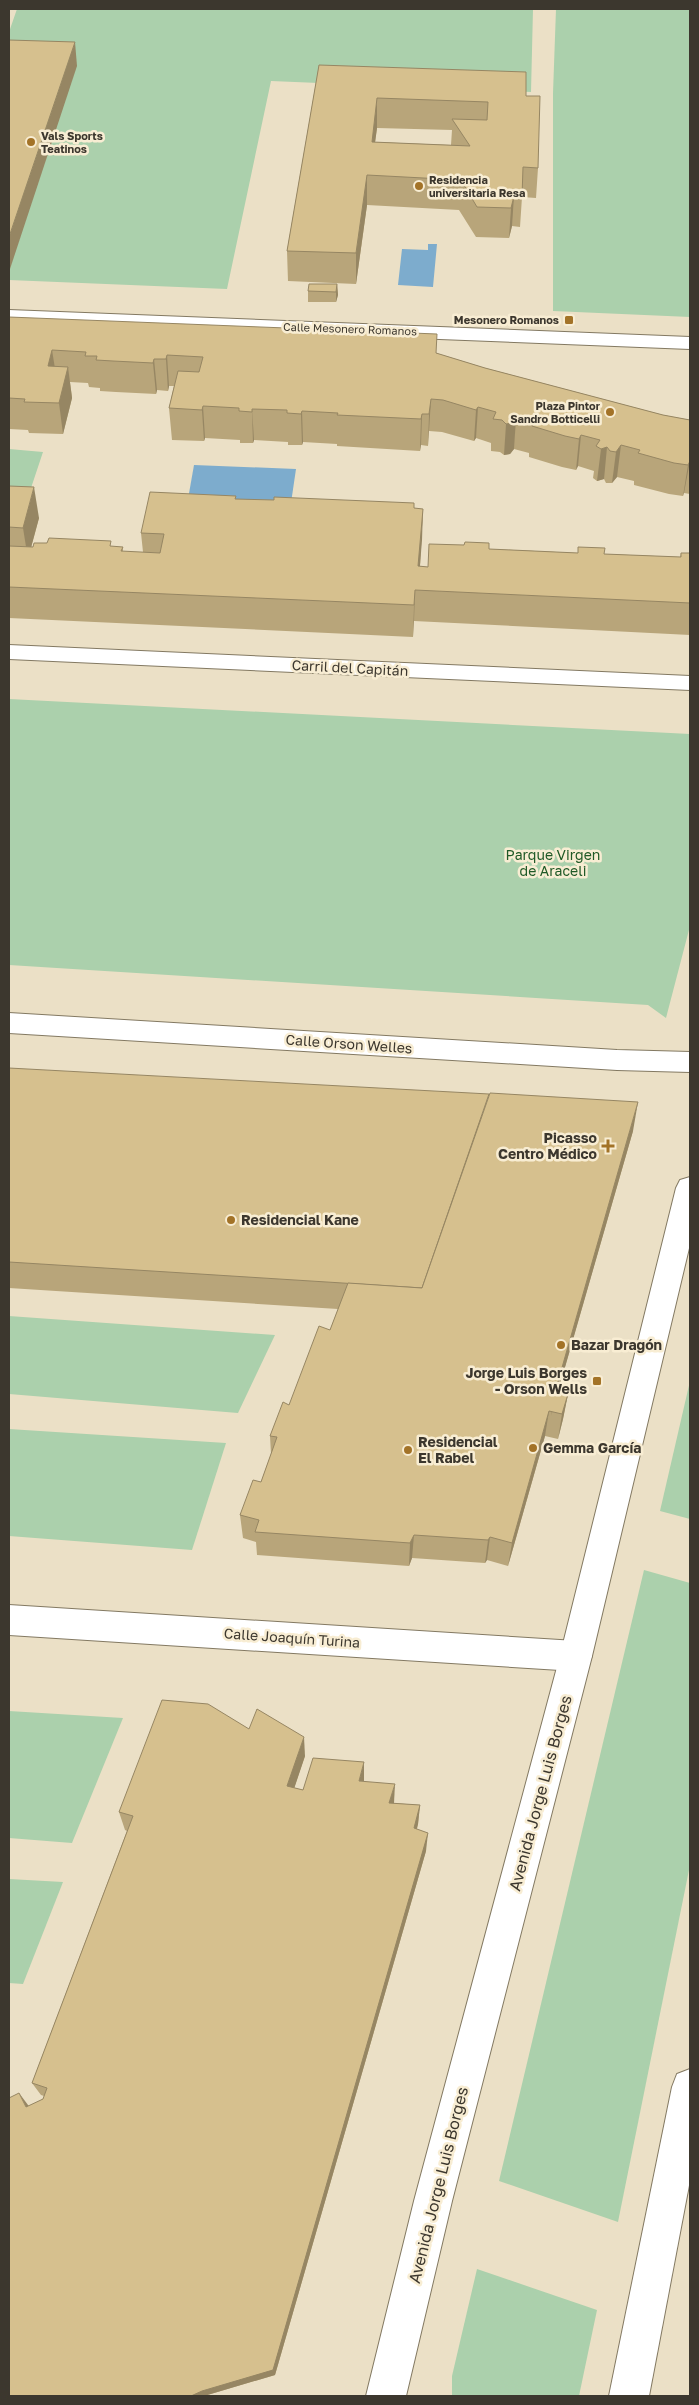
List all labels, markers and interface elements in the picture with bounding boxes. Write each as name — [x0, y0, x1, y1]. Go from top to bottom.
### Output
place label: Vals Sports Teatinos — [41, 129, 103, 155]
marker: Vals Sports Teatinos — [25, 136, 37, 148]
place label: Residencia universitaria Resa — [429, 173, 525, 199]
marker: Residencia universitaria Resa — [413, 180, 425, 192]
place label: Mesonero Romanos — [454, 313, 559, 326]
marker: Mesonero Romanos — [563, 314, 575, 326]
street label: Calle Mesonero Romanos — [283, 320, 417, 337]
place label: Plaza Pintor Sandro Botticelli — [510, 399, 601, 425]
marker: Plaza Pintor Sandro Botticelli — [604, 406, 616, 418]
street label: Carril del Capitán — [291, 656, 409, 679]
park label: Parque Virgen de Araceli — [506, 846, 600, 879]
street label: Calle Orson Welles — [285, 1031, 413, 1056]
place label: Picasso Centro Médico — [498, 1129, 597, 1162]
marker: Picasso Centro Médico — [601, 1139, 615, 1153]
place label: Residencial Kane — [241, 1211, 359, 1228]
marker: Residencial Kane — [225, 1214, 237, 1226]
place label: Bazar Dragón — [571, 1336, 662, 1353]
marker: Bazar Dragón — [555, 1339, 567, 1351]
place label: Jorge Luis Borges - Orson Wells — [465, 1364, 587, 1397]
marker: Jorge Luis Borges - Orson Wells — [591, 1375, 603, 1387]
place label: Residencial El Rabel — [418, 1433, 498, 1466]
place label: Gemma García — [543, 1439, 641, 1456]
marker: Gemma García — [527, 1442, 539, 1454]
marker: Residencial El Rabel — [402, 1444, 414, 1456]
street label: Calle Joaquín Turina — [223, 1624, 361, 1651]
street label: Avenida Jorge Luis Borges — [504, 1693, 576, 1893]
street label: Avenida Jorge Luis Borges — [404, 2085, 472, 2285]

